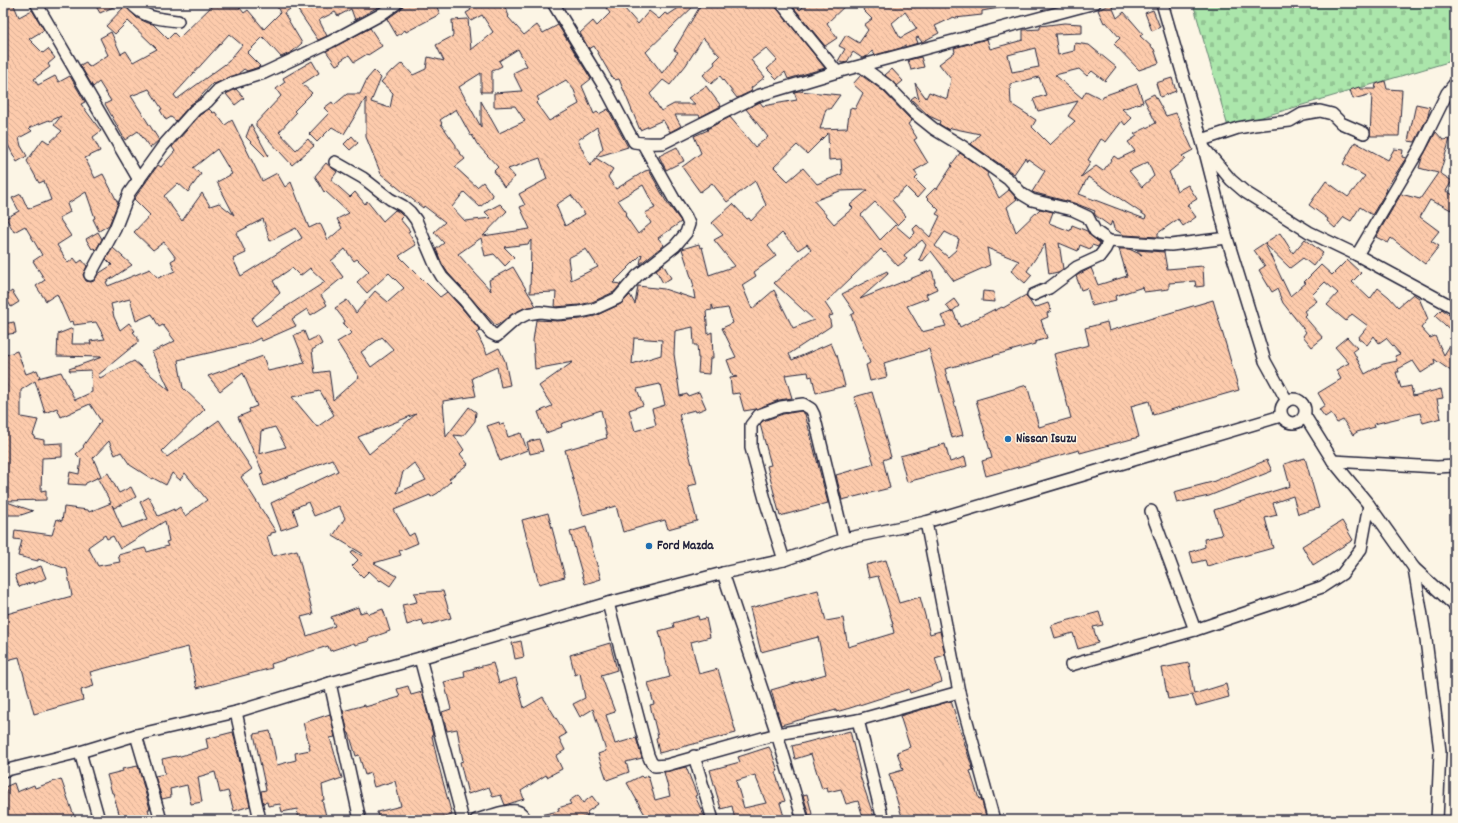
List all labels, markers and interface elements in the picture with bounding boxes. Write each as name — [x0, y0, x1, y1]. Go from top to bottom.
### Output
place label: Nissan Isuzu — [1016, 430, 1077, 449]
marker: Nissan Isuzu — [1003, 434, 1013, 444]
place label: Ford Mazda — [657, 537, 714, 556]
marker: Ford Mazda — [644, 541, 654, 551]

